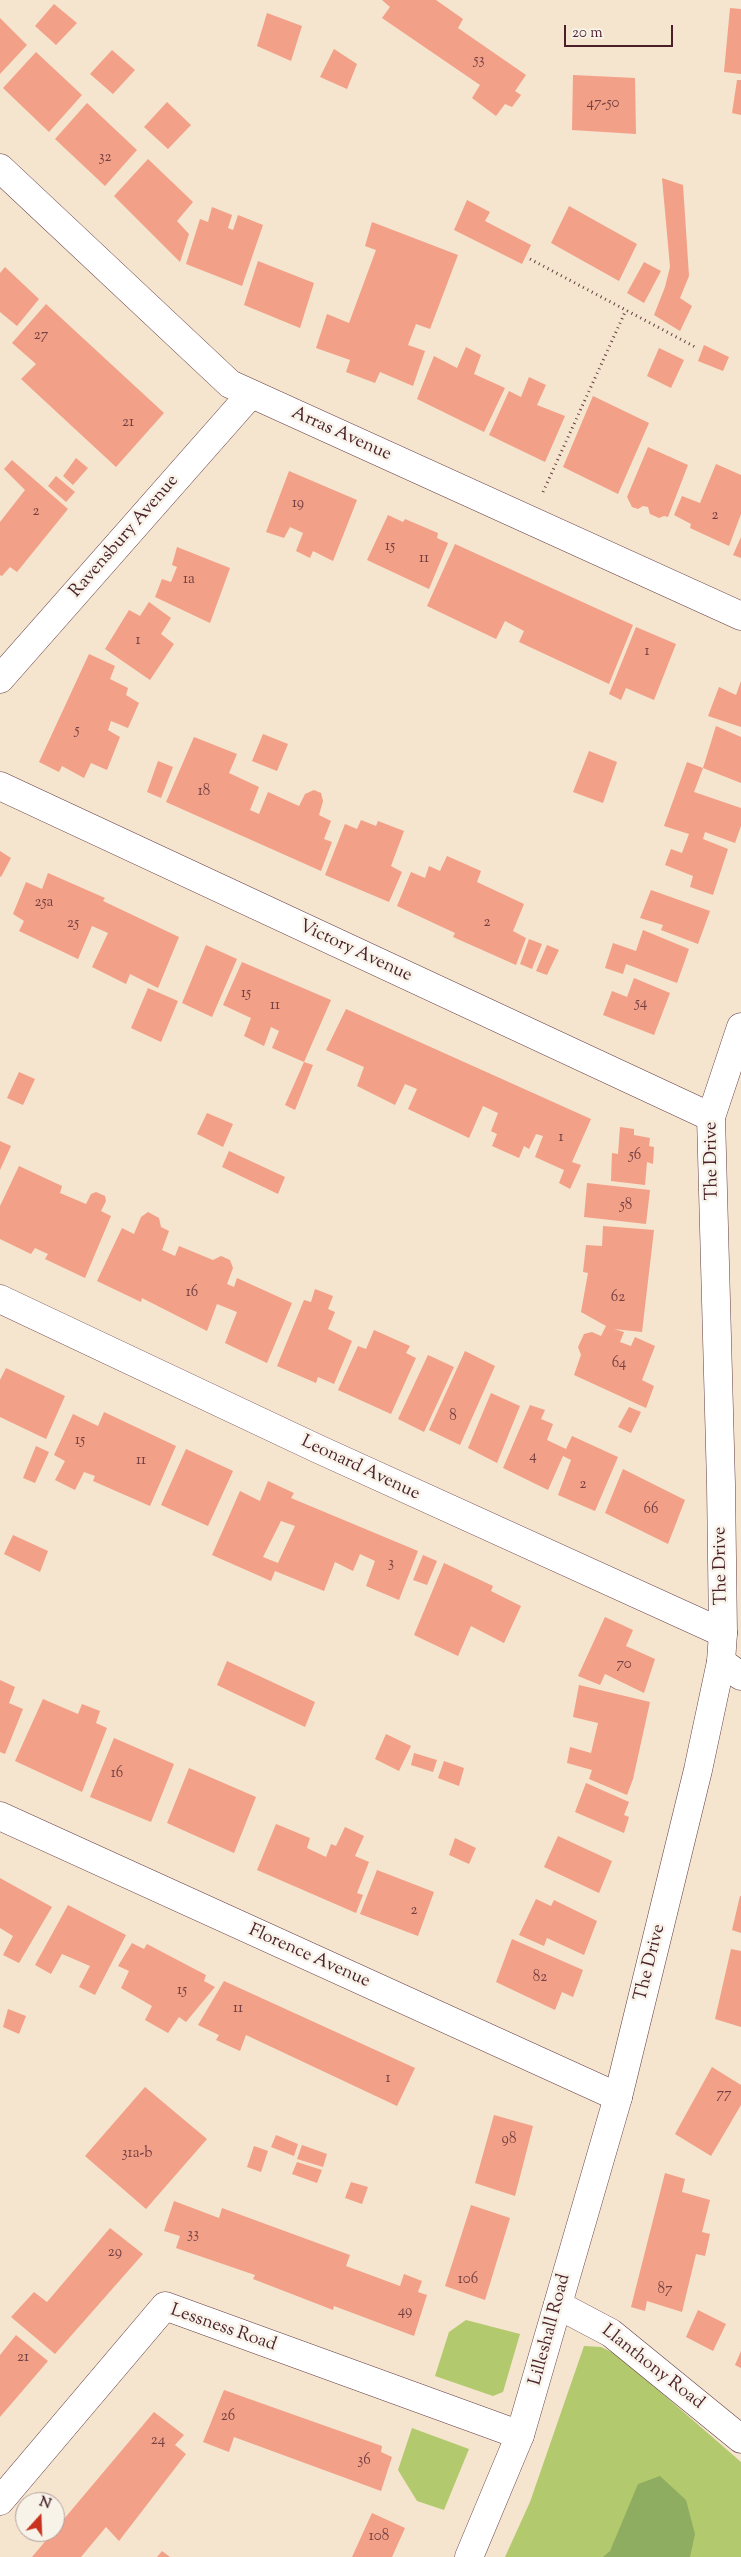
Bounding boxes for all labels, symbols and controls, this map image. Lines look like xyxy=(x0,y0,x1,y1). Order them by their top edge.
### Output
scale bar xyxy=(566,15,675,47)
text: 20 m xyxy=(572,23,603,44)
house number: 53 xyxy=(473,52,485,70)
house number: 47-50 xyxy=(587,95,619,113)
house number: 32 xyxy=(98,149,112,167)
house number: 27 xyxy=(34,327,48,345)
street label: Arras Avenue xyxy=(288,403,394,467)
house number: 21 xyxy=(122,414,134,432)
street label: Ravensbury Avenue xyxy=(66,471,184,603)
house number: 19 xyxy=(292,495,304,513)
house number: 2 xyxy=(32,503,40,521)
house number: 2 xyxy=(711,507,719,525)
house number: 15 xyxy=(385,538,395,556)
house number: 11 xyxy=(419,550,429,568)
house number: 1a xyxy=(183,571,195,589)
house number: 1 xyxy=(135,632,141,650)
house number: 1 xyxy=(644,643,650,661)
house number: 5 xyxy=(74,722,80,740)
house number: 18 xyxy=(198,783,210,801)
house number: 25a xyxy=(34,894,54,912)
house number: 2 xyxy=(483,914,491,932)
house number: 25 xyxy=(67,915,79,933)
street label: Victory Avenue xyxy=(295,916,415,988)
house number: 15 xyxy=(241,985,251,1003)
house number: 54 xyxy=(635,995,647,1013)
house number: 11 xyxy=(270,997,280,1015)
street label: The Drive xyxy=(702,1122,724,1200)
house number: 1 xyxy=(558,1129,564,1147)
house number: 56 xyxy=(629,1147,641,1165)
house number: 58 xyxy=(620,1197,632,1215)
house number: 16 xyxy=(186,1284,198,1302)
house number: 62 xyxy=(611,1289,625,1307)
house number: 64 xyxy=(612,1355,626,1373)
house number: 8 xyxy=(449,1408,457,1426)
house number: 15 xyxy=(75,1432,85,1450)
street label: Leonard Avenue xyxy=(297,1432,423,1506)
house number: 4 xyxy=(529,1448,537,1466)
house number: 11 xyxy=(136,1452,146,1470)
house number: 2 xyxy=(579,1476,587,1494)
house number: 66 xyxy=(644,1501,658,1519)
street label: The Drive xyxy=(711,1527,733,1605)
house number: 3 xyxy=(388,1555,394,1573)
house number: 70 xyxy=(616,1656,632,1674)
house number: 16 xyxy=(111,1765,123,1783)
house number: 2 xyxy=(410,1902,418,1920)
street label: Florence Avenue xyxy=(245,1921,373,1993)
street label: The Drive xyxy=(631,1922,671,2004)
house number: 82 xyxy=(533,1969,547,1987)
house number: 15 xyxy=(177,1982,187,2000)
house number: 11 xyxy=(233,2000,243,2018)
house number: 1 xyxy=(385,2070,391,2088)
house number: 77 xyxy=(716,2086,732,2104)
house number: 98 xyxy=(502,2131,516,2149)
house number: 31a-b xyxy=(121,2145,153,2163)
house number: 33 xyxy=(187,2226,199,2244)
house number: 29 xyxy=(108,2244,122,2262)
house number: 106 xyxy=(458,2271,478,2289)
street label: Lilleshall Road xyxy=(526,2272,576,2388)
house number: 87 xyxy=(657,2281,673,2299)
street label: Lessness Road xyxy=(167,2301,279,2357)
house number: 49 xyxy=(398,2303,412,2321)
street label: Llanthony Road xyxy=(596,2321,708,2415)
house number: 21 xyxy=(17,2349,29,2367)
house number: 26 xyxy=(221,2408,235,2426)
house number: 24 xyxy=(151,2432,165,2450)
house number: 36 xyxy=(357,2452,371,2470)
north arrow xyxy=(15,2492,65,2542)
text: N xyxy=(36,2493,53,2515)
house number: 108 xyxy=(369,2528,389,2546)

